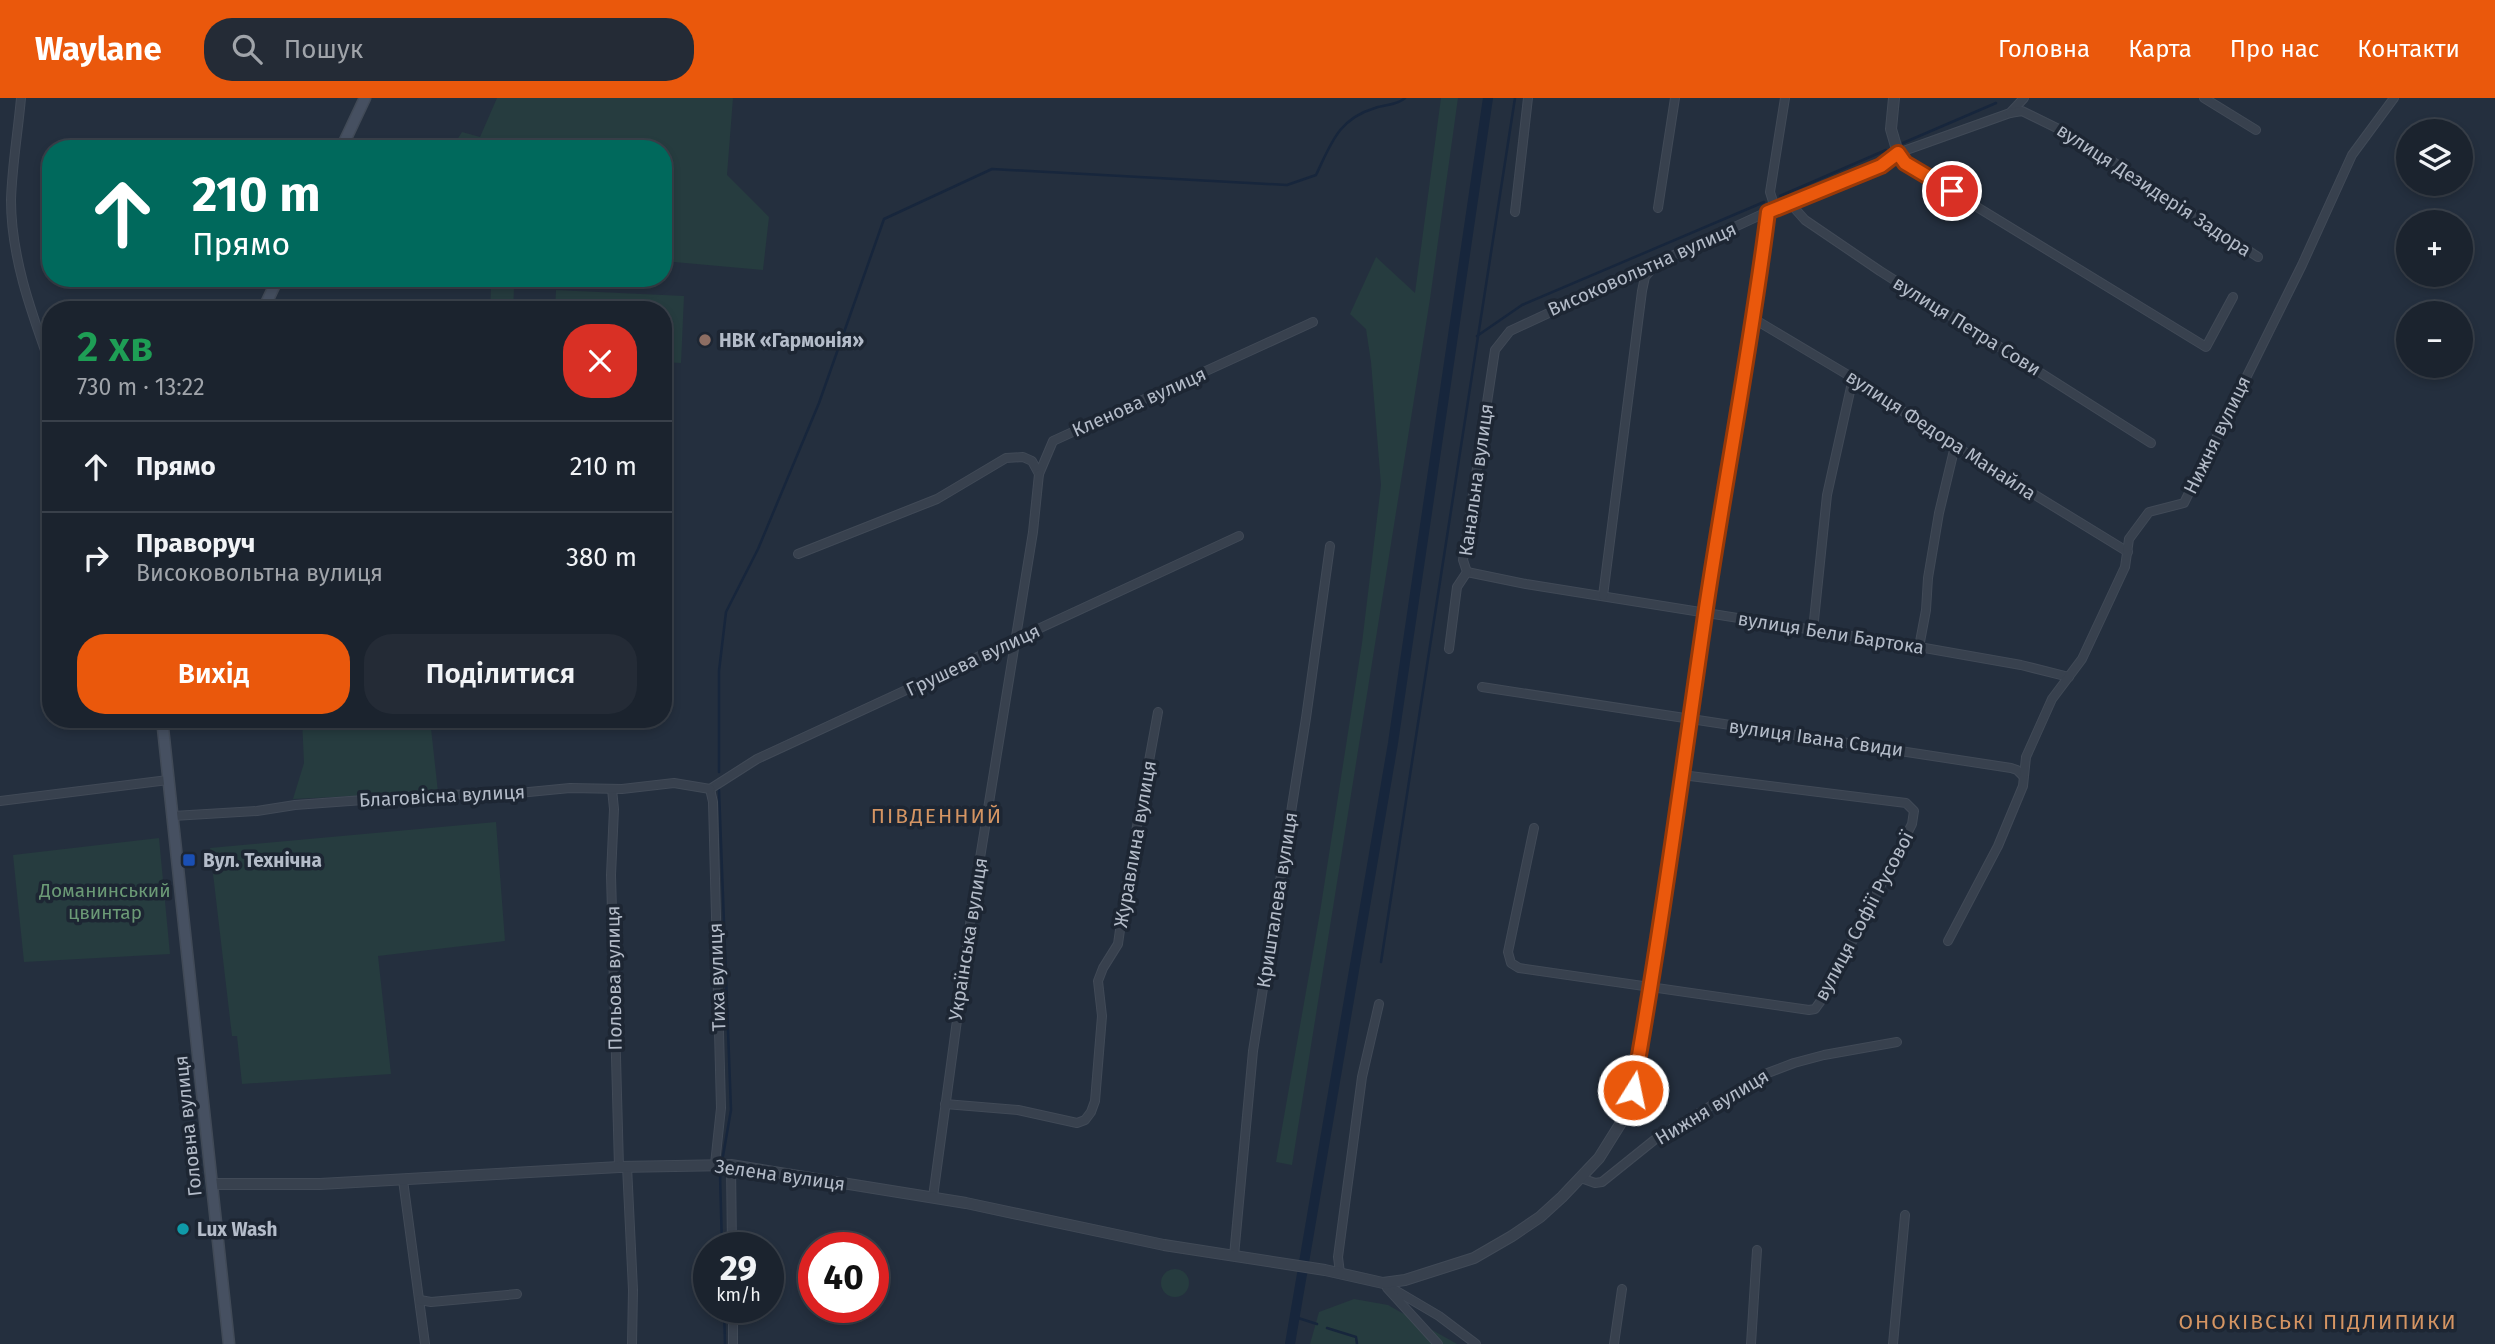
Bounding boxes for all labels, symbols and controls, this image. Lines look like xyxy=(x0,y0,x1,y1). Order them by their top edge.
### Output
search box xyxy=(204,18,694,81)
text: Waylane xyxy=(35,29,162,69)
icon: search xyxy=(228,30,266,68)
text: Пошук xyxy=(284,34,363,65)
text: Головна xyxy=(1998,35,2090,63)
text: Карта xyxy=(2128,35,2192,63)
text: Про нас xyxy=(2230,35,2319,63)
text: Контакти xyxy=(2357,35,2460,63)
street label: вулиця Дезидерія Задора xyxy=(2052,118,2256,262)
map controls xyxy=(2396,119,2473,378)
button: layers xyxy=(2396,119,2473,196)
pin xyxy=(1922,161,1982,221)
text: 210 m xyxy=(192,165,321,224)
icon: ahead xyxy=(77,168,168,259)
icon: arrive xyxy=(1933,172,1971,210)
button: + xyxy=(2396,210,2473,287)
street label: Високовольтна вулиця xyxy=(1544,217,1740,321)
text: Прямо xyxy=(192,225,290,263)
street label: вулиця Петра Сови xyxy=(1889,271,2045,381)
button: − xyxy=(2396,301,2473,378)
text: 2 хв xyxy=(77,322,153,372)
button: close xyxy=(563,324,637,398)
place label: НВК «Гармонія» xyxy=(719,329,864,352)
marker: НВК «Гармонія» xyxy=(697,332,713,348)
street label: Кленова вулиця xyxy=(1068,362,1210,442)
street label: вулиця Федора Манайла xyxy=(1842,365,2040,505)
street label: Нижня вулиця xyxy=(2179,372,2255,498)
text: 730 m · 13:22 xyxy=(77,373,205,401)
street label: Канальна вулиця xyxy=(1454,402,1498,558)
icon: ahead xyxy=(77,448,115,486)
text: Прямо xyxy=(136,451,216,482)
text: 210 m xyxy=(570,451,637,482)
text: Праворуч xyxy=(136,528,255,559)
icon: right xyxy=(77,539,115,577)
text: 380 m xyxy=(566,542,637,573)
text: Високовольтна вулиця xyxy=(136,559,383,587)
street label: вулиця Бели Бартока xyxy=(1736,607,1926,659)
street label: Грушева вулиця xyxy=(902,619,1044,701)
button: Вихід xyxy=(77,634,350,714)
button: Поділитися xyxy=(364,634,637,714)
street label: вулиця Івана Свиди xyxy=(1727,714,1905,762)
street label: Журавлина вулиця xyxy=(1109,759,1161,929)
street label: Благовісна вулиця xyxy=(358,780,526,812)
district label: ПІВДЕННИЙ xyxy=(871,803,1003,829)
street label: Кришталева вулиця xyxy=(1252,810,1302,990)
street label: вулиця Софії Русової xyxy=(1810,827,1919,1005)
place label: Вул. Технічна xyxy=(203,849,322,872)
marker: Вул. Технічна xyxy=(181,852,197,868)
street label: Українська вулиця xyxy=(944,856,992,1022)
park label: Доманинський цвинтар xyxy=(38,879,171,924)
street label: Польова вулиця xyxy=(601,905,627,1051)
street label: Тиха вулиця xyxy=(704,922,730,1032)
position arrow xyxy=(1596,1053,1670,1127)
street label: Головна вулиця xyxy=(169,1054,207,1198)
street label: Нижня вулиця xyxy=(1651,1064,1773,1150)
street label: Зелена вулиця xyxy=(713,1154,847,1196)
place label: Lux Wash xyxy=(197,1218,277,1241)
marker: Lux Wash xyxy=(175,1221,191,1237)
speed limit sign: 40 xyxy=(798,1232,889,1323)
text: 29 xyxy=(720,1247,757,1289)
text: km/h xyxy=(716,1284,761,1306)
district label: ОНОКІВСЬКІ ПІДЛИПИКИ xyxy=(2178,1309,2458,1335)

